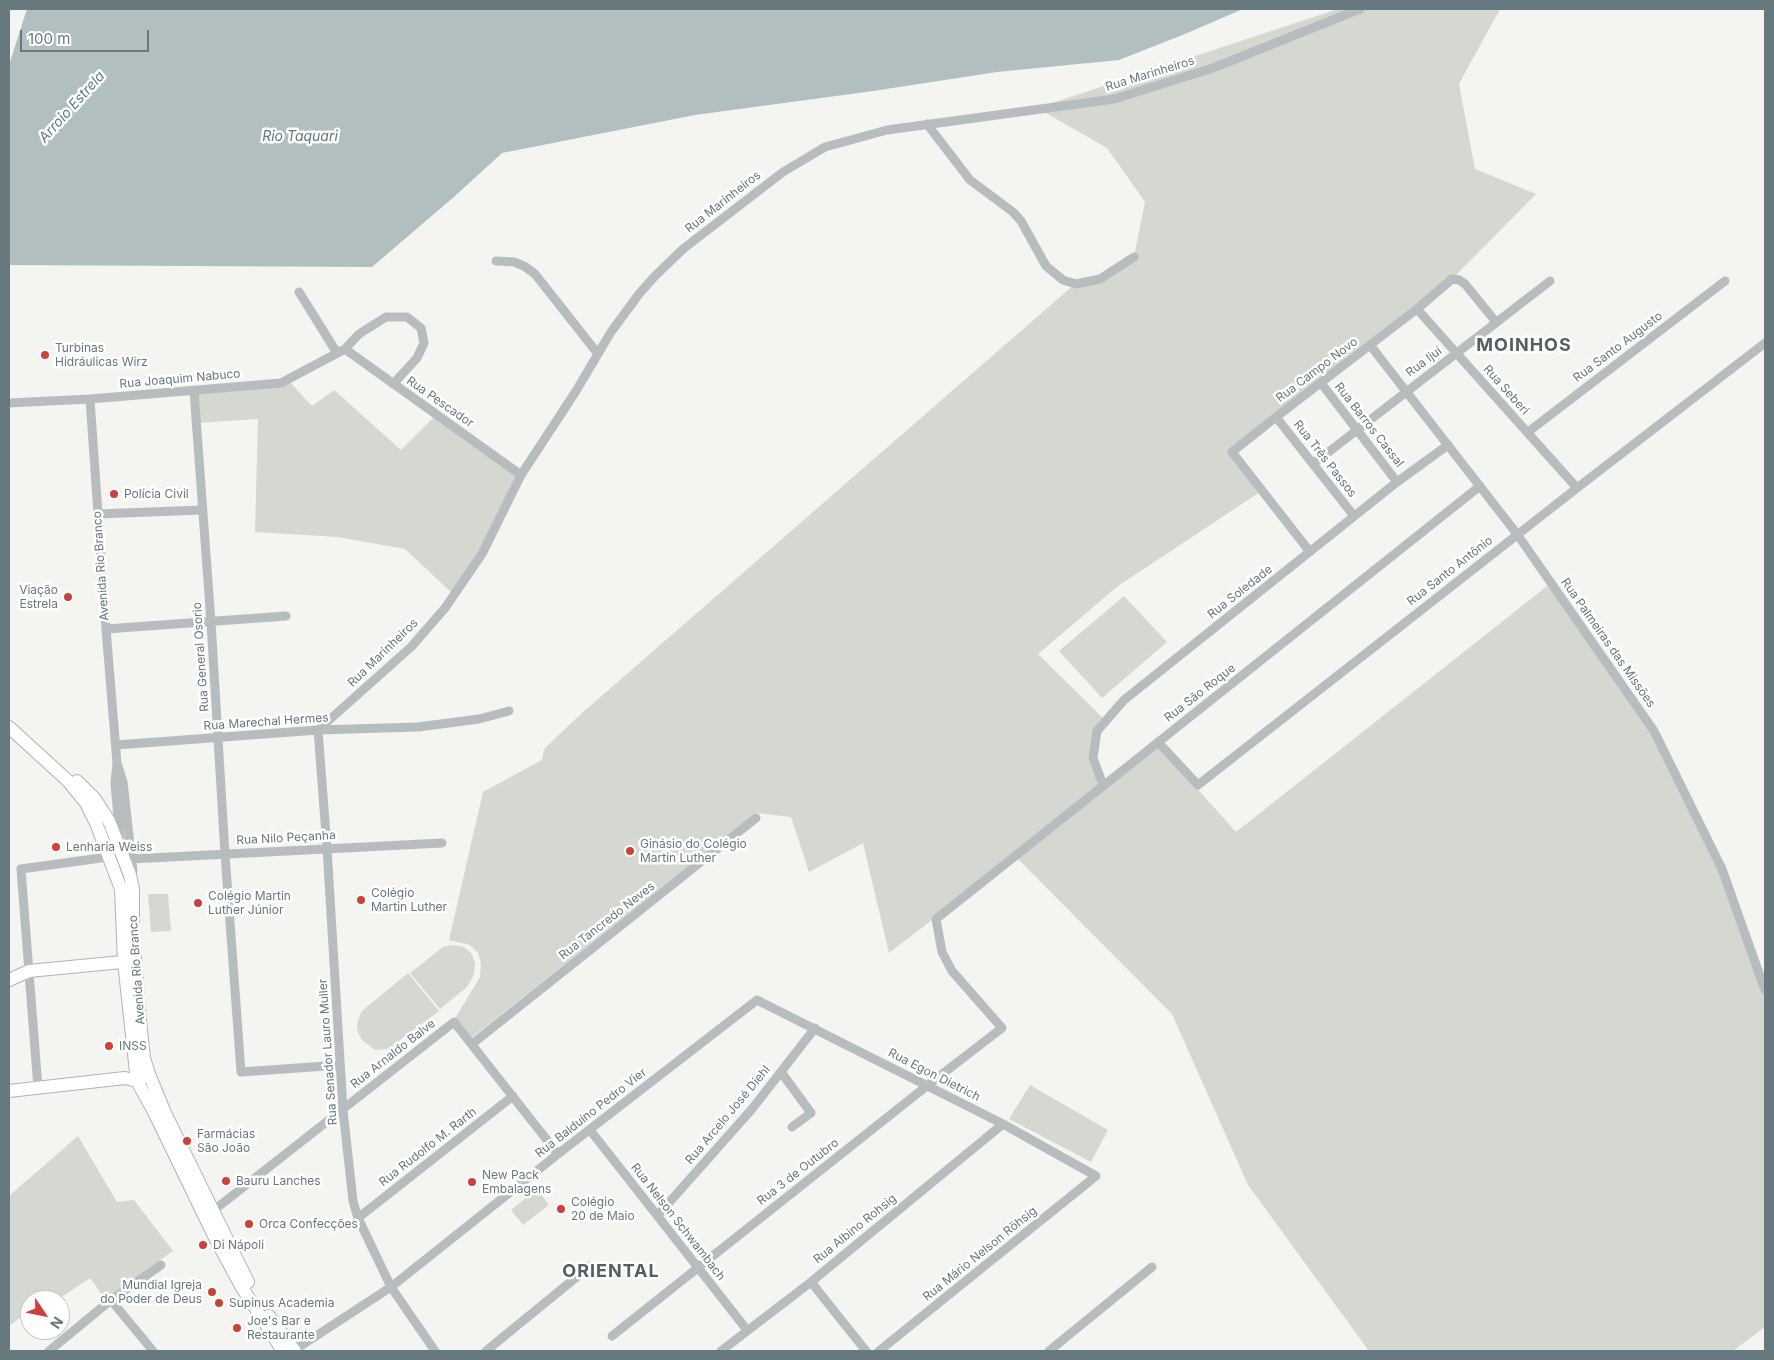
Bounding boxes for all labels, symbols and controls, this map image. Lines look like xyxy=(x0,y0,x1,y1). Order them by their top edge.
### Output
scale bar xyxy=(22,20,151,52)
text: 100 m xyxy=(28,29,70,48)
street label: Rua Marinheiros xyxy=(1104,54,1196,94)
water label: Arroio Estrela xyxy=(36,68,108,146)
water label: Rio Taquari xyxy=(262,129,338,145)
street label: Rua Marinheiros xyxy=(682,168,764,236)
street label: Rua Santo Augusto xyxy=(1571,309,1665,385)
street label: Rua Campo Novo xyxy=(1273,335,1361,405)
district label: MOINHOS xyxy=(1475,335,1573,357)
place label: Turbinas Hidráulicas Wirz xyxy=(55,341,148,369)
street label: Rua Ijuí xyxy=(1403,344,1445,380)
marker: Turbinas Hidráulicas Wirz xyxy=(39,349,51,361)
street label: Rua Seberi xyxy=(1480,362,1532,418)
street label: Rua Joaquim Nabuco xyxy=(119,367,241,391)
street label: Rua Pescador xyxy=(404,374,476,430)
street label: Rua Barros Cassal xyxy=(1332,380,1406,470)
street label: Rua Três Passos xyxy=(1291,418,1359,500)
place label: Polícia Civil xyxy=(124,487,189,501)
marker: Polícia Civil xyxy=(108,488,120,500)
street label: Avenida Rio Branco xyxy=(90,511,112,621)
street label: Rua Santo Antônio xyxy=(1404,533,1496,609)
street label: Rua Soledade xyxy=(1205,562,1275,622)
street label: Rua Palmeiras das Missões xyxy=(1558,576,1658,710)
place label: Viação Estrela xyxy=(19,583,58,611)
marker: Viação Estrela xyxy=(62,591,74,603)
street label: Rua General Osorio xyxy=(190,602,212,712)
street label: Rua Marinheiros xyxy=(345,616,421,690)
street label: Rua São Roque xyxy=(1162,661,1238,725)
street label: Rua Marechal Hermes xyxy=(203,710,329,734)
street label: Rua Nilo Peçanha xyxy=(236,828,336,848)
place label: Ginásio do Colégio Martin Luther xyxy=(640,837,747,865)
place label: Lenharia Weiss xyxy=(66,840,152,854)
marker: Lenharia Weiss xyxy=(50,841,62,853)
marker: Ginásio do Colégio Martin Luther xyxy=(624,845,636,857)
street label: Rua Tancredo Neves xyxy=(556,879,658,963)
place label: Colégio Martin Luther xyxy=(371,886,447,914)
place label: Colégio Martin Luther Júnior xyxy=(208,889,291,917)
marker: Colégio Martin Luther xyxy=(355,894,367,906)
marker: Colégio Martin Luther Júnior xyxy=(192,897,204,909)
street label: Avenida Rio Branco xyxy=(126,915,148,1025)
street label: Rua Senador Lauro Muller xyxy=(316,978,340,1126)
street label: Rua Arnaldo Balve xyxy=(348,1016,438,1092)
place label: INSS xyxy=(119,1039,147,1053)
marker: INSS xyxy=(103,1040,115,1052)
street label: Rua Egon Dietrich xyxy=(886,1046,982,1104)
street label: Rua Arcelo José Diehl xyxy=(683,1063,773,1167)
street label: Rua Balduíno Pedro Vier xyxy=(533,1065,649,1161)
street label: Rua Rudolfo M. Rarth xyxy=(376,1104,480,1190)
place label: Farmácias São João xyxy=(197,1127,255,1155)
marker: Farmácias São João xyxy=(181,1135,193,1147)
street label: Rua 3 de Outubro xyxy=(754,1136,842,1208)
street label: Rua Nelson Schwambach xyxy=(628,1161,728,1283)
place label: New Pack Embalagens xyxy=(482,1168,551,1196)
place label: Bauru Lanches xyxy=(236,1174,321,1188)
marker: Bauru Lanches xyxy=(220,1175,232,1187)
marker: New Pack Embalagens xyxy=(466,1176,478,1188)
street label: Rua Albino Rohsig xyxy=(811,1191,899,1267)
place label: Colégio 20 de Maio xyxy=(571,1195,635,1223)
marker: Colégio 20 de Maio xyxy=(555,1203,567,1215)
street label: Rua Mário Nelson Röhsig xyxy=(920,1204,1040,1304)
place label: Orca Confecções xyxy=(259,1217,358,1231)
marker: Orca Confecções xyxy=(243,1218,255,1230)
place label: Di Nápoli xyxy=(213,1238,264,1252)
marker: Di Nápoli xyxy=(197,1239,209,1251)
district label: ORIENTAL xyxy=(561,1261,661,1283)
place label: Mundial Igreja do Poder de Deus xyxy=(100,1278,202,1306)
marker: Mundial Igreja do Poder de Deus xyxy=(206,1286,218,1298)
north arrow xyxy=(20,1290,70,1340)
place label: Supinus Academia xyxy=(229,1296,334,1310)
marker: Supinus Academia xyxy=(213,1297,225,1309)
text: N xyxy=(47,1314,67,1332)
place label: Joe's Bar e Restaurante xyxy=(247,1314,315,1342)
marker: Joe's Bar e Restaurante xyxy=(231,1322,243,1334)

